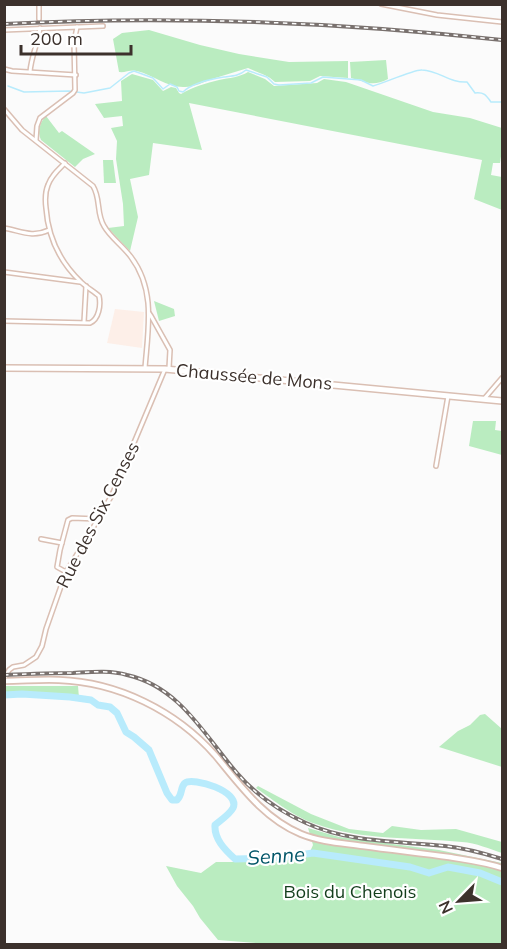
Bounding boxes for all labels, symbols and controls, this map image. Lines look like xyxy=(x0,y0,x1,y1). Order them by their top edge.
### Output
scale bar xyxy=(21,18,130,56)
text: 200 m xyxy=(30,27,83,50)
street label: Chaussée de Mons xyxy=(175,358,333,395)
street label: Rue des Six Censes xyxy=(51,438,144,592)
water label: Senne xyxy=(246,841,306,870)
north arrow xyxy=(429,871,489,931)
park label: Bois du Chenois xyxy=(283,880,417,903)
text: N xyxy=(434,898,457,917)

